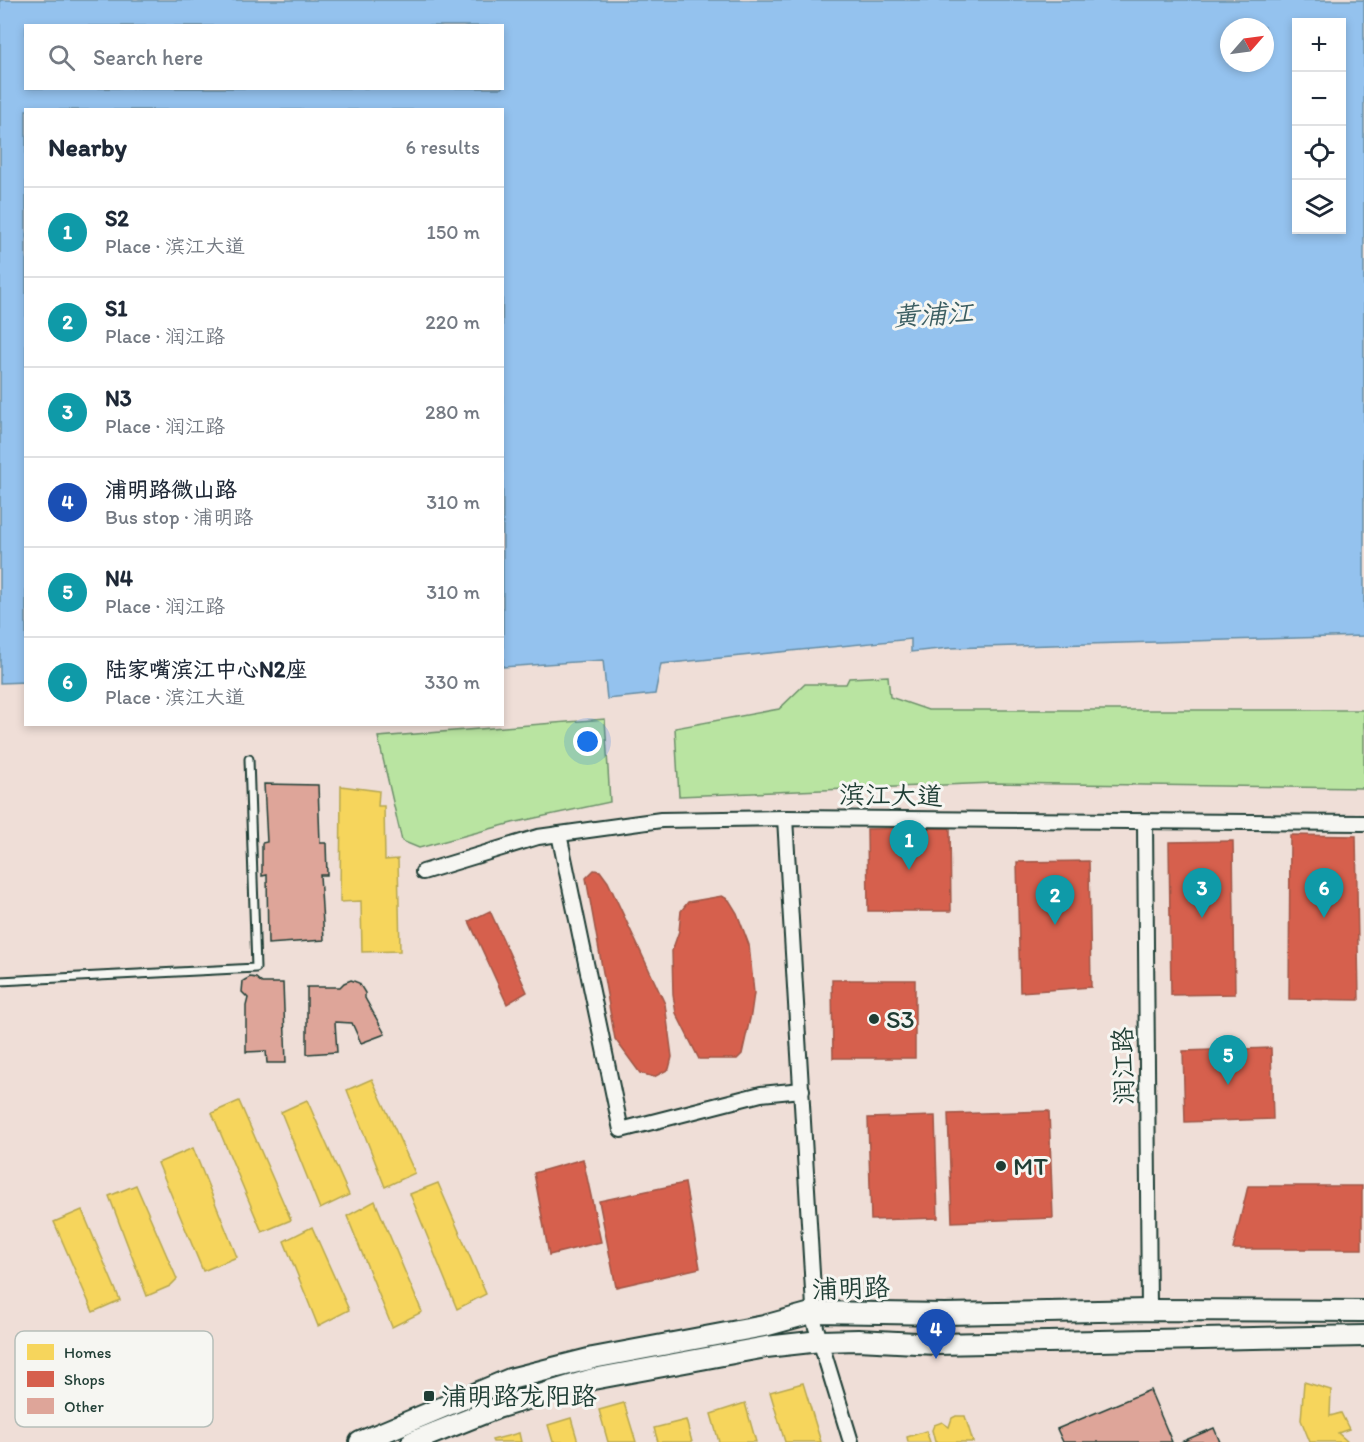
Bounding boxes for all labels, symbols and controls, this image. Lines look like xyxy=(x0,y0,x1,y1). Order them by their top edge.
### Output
north arrow xyxy=(1220,18,1274,72)
map controls xyxy=(1292,18,1346,234)
button: + xyxy=(1292,18,1346,72)
search box xyxy=(24,24,504,90)
icon: search xyxy=(45,41,78,74)
text: Search here xyxy=(93,44,203,71)
button: − xyxy=(1292,72,1346,126)
button: locate xyxy=(1292,126,1346,180)
text: Nearby xyxy=(48,131,127,163)
text: 6 results xyxy=(406,135,480,159)
button: layers xyxy=(1292,180,1346,234)
text: S2 xyxy=(105,205,129,232)
text: 1 xyxy=(63,220,72,244)
text: 150 m xyxy=(427,220,480,244)
text: Place · 滨江大道 xyxy=(105,234,245,258)
text: S1 xyxy=(105,295,128,322)
water label: 黄浦江 xyxy=(892,295,975,333)
text: 2 xyxy=(62,310,73,334)
text: 220 m xyxy=(425,310,480,334)
text: Place · 润江路 xyxy=(105,324,225,348)
text: N3 xyxy=(105,385,132,412)
text: 3 xyxy=(62,400,73,424)
text: 280 m xyxy=(425,400,480,424)
text: Place · 润江路 xyxy=(105,414,225,438)
text: 浦明路微山路 xyxy=(105,476,237,503)
text: 4 xyxy=(61,490,74,514)
text: 310 m xyxy=(426,490,480,514)
text: Bus stop · 浦明路 xyxy=(105,505,253,529)
text: N4 xyxy=(105,565,133,592)
text: 5 xyxy=(62,580,73,604)
text: 310 m xyxy=(426,580,480,604)
text: Place · 润江路 xyxy=(105,594,225,618)
text: 陆家嘴滨江中心N2座 xyxy=(105,656,307,683)
text: 6 xyxy=(62,670,73,694)
text: 330 m xyxy=(425,670,480,694)
text: Place · 滨江大道 xyxy=(105,685,245,709)
your location xyxy=(573,727,602,756)
street label: 滨江大道 xyxy=(839,778,943,812)
pin: 1 xyxy=(890,820,928,870)
pin: 3 xyxy=(1182,868,1222,918)
pin: 6 xyxy=(1304,868,1344,918)
pin: 2 xyxy=(1036,876,1074,925)
place label: S3 xyxy=(886,1003,915,1035)
marker: S3 xyxy=(867,1012,881,1026)
street label: 润江路 xyxy=(1106,1027,1140,1105)
pin: 5 xyxy=(1208,1036,1248,1085)
place label: MT xyxy=(1013,1150,1048,1182)
marker: MT xyxy=(994,1159,1008,1173)
street label: 浦明路 xyxy=(811,1271,891,1305)
pin: 4 xyxy=(916,1310,956,1359)
legend xyxy=(15,1331,213,1427)
text: Homes xyxy=(64,1343,111,1362)
text: Shops xyxy=(64,1370,105,1389)
place label: 浦明路龙阳路 xyxy=(441,1380,597,1412)
marker: 浦明路龙阳路 xyxy=(422,1389,436,1403)
text: Other xyxy=(64,1397,104,1416)

